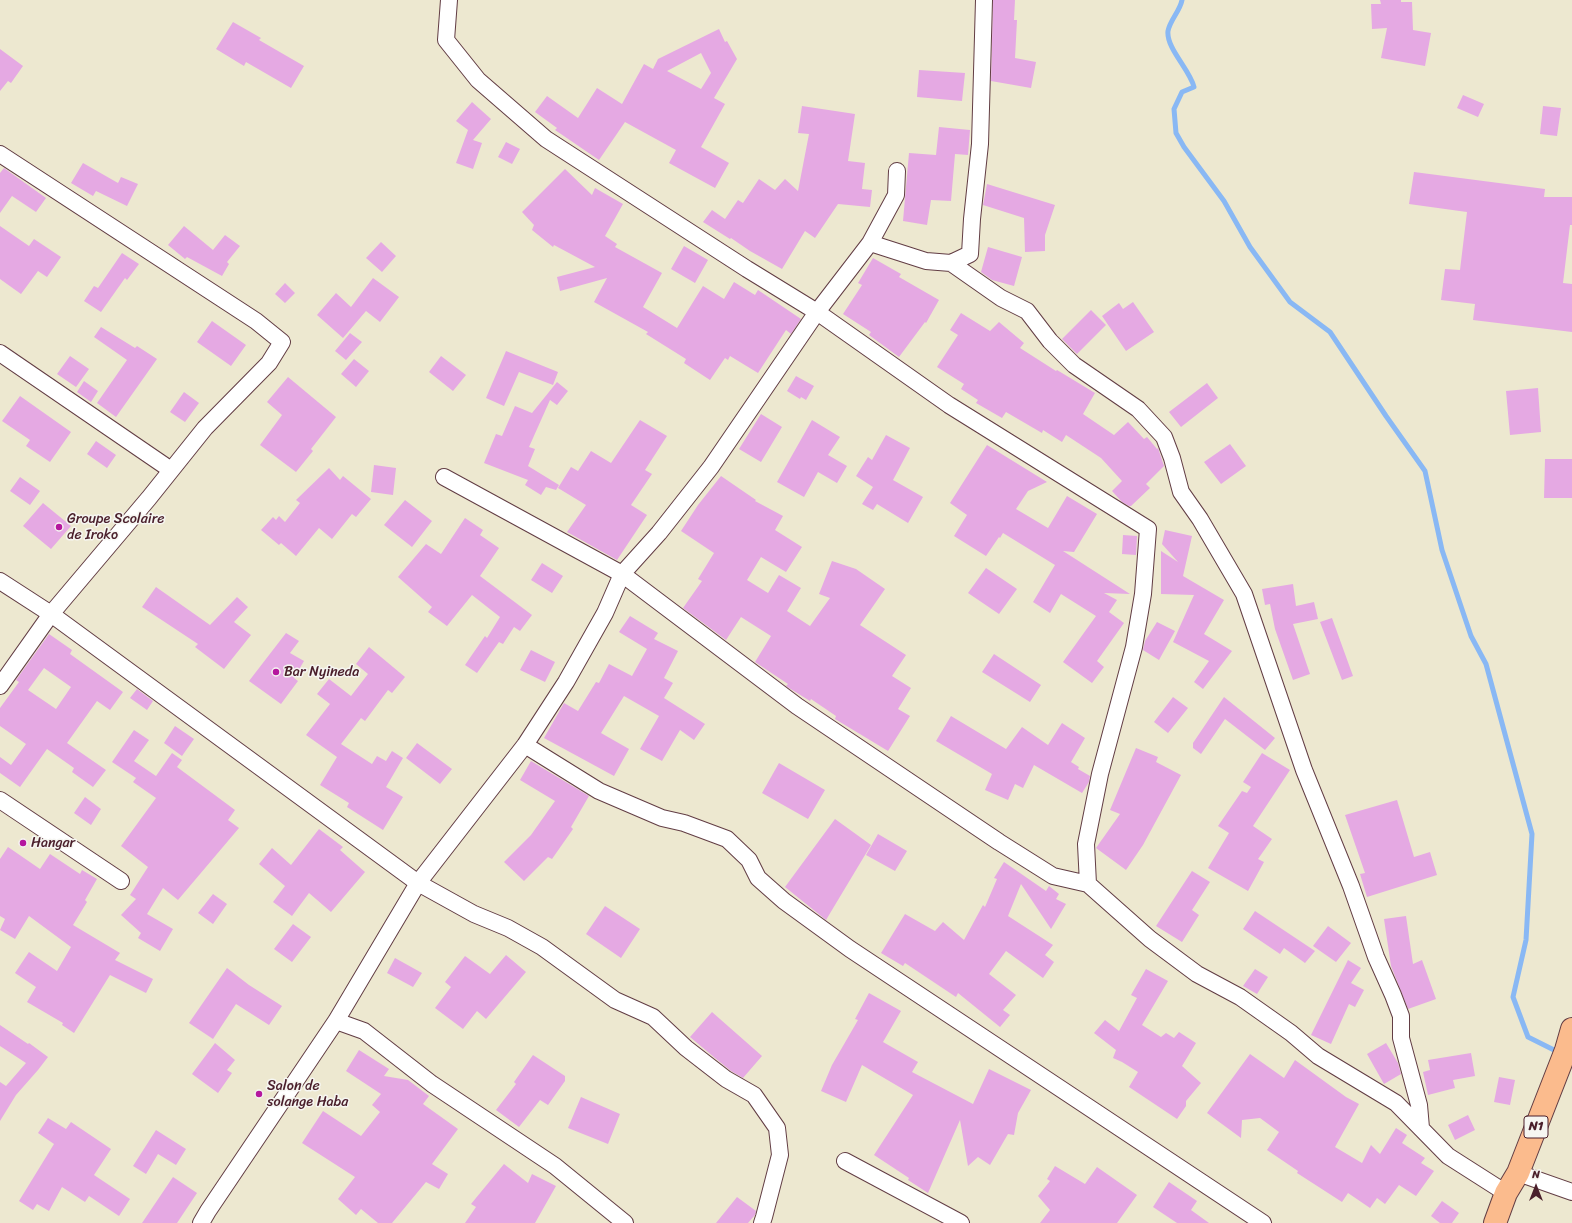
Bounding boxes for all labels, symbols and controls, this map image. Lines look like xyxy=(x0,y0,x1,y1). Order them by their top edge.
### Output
place label: Groupe Scolaire de Iroko xyxy=(67,511,165,544)
marker: Groupe Scolaire de Iroko xyxy=(54,522,64,532)
place label: Bar Nyineda xyxy=(284,664,359,680)
marker: Bar Nyineda xyxy=(271,667,281,677)
place label: Hangar xyxy=(31,835,75,851)
marker: Hangar xyxy=(18,838,28,848)
place label: Salon de solange Haba xyxy=(267,1078,348,1110)
marker: Salon de solange Haba xyxy=(254,1089,264,1099)
road number: N1 xyxy=(1524,1116,1548,1138)
text: N xyxy=(1532,1165,1540,1184)
north arrow xyxy=(1516,1167,1556,1207)

